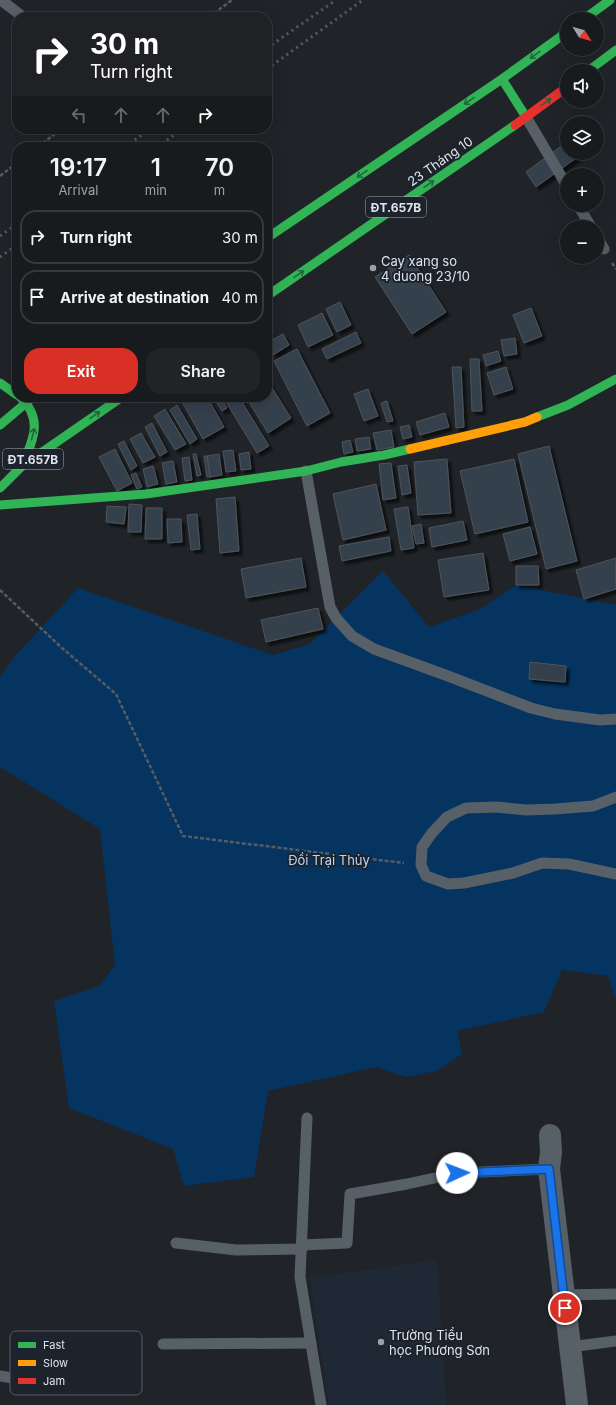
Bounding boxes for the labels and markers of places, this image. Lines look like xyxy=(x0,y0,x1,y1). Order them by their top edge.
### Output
place label: Cay xang so 4 duong 23/10 xyxy=(381,253,470,284)
marker: Cay xang so 4 duong 23/10 xyxy=(368,263,378,273)
pin xyxy=(548,1291,582,1325)
place label: Trường Tiểu học Phương Sơn xyxy=(389,1327,490,1358)
marker: Trường Tiểu học Phương Sơn xyxy=(376,1337,386,1347)

